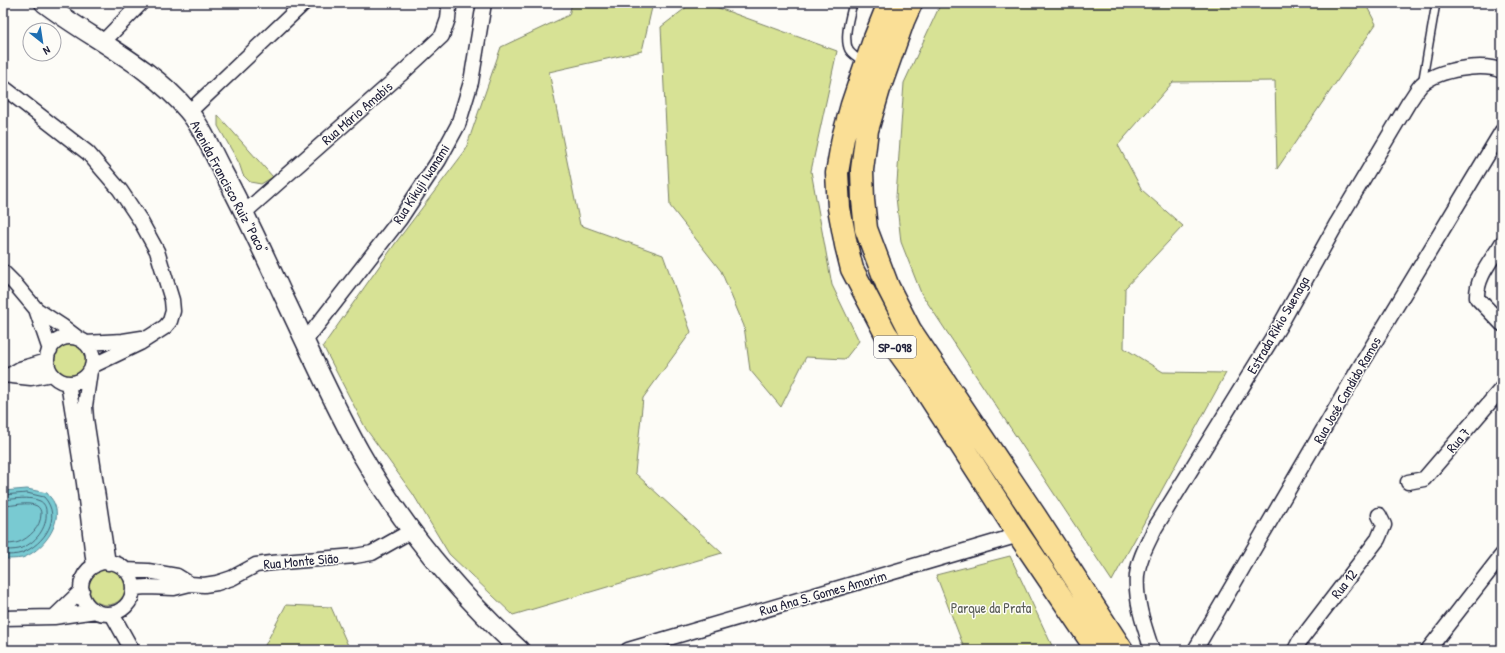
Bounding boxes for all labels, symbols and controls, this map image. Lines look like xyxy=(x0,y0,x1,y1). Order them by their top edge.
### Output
north arrow xyxy=(22,22,62,62)
text: N xyxy=(41,43,53,58)
street label: Rua Mário Amabis xyxy=(317,77,396,149)
street label: Avenida Francisco Ruiz "Paco" xyxy=(186,117,273,257)
street label: Rua Kikuji Iwanami xyxy=(388,140,454,228)
street label: Estrada Rikio Suenaga xyxy=(1242,272,1314,378)
street label: Rua José Candido Ramos xyxy=(1308,333,1385,447)
road number: SP-098 xyxy=(874,336,916,358)
street label: Rua 7 xyxy=(1441,423,1474,456)
street label: Rua Monte Sião xyxy=(263,548,340,573)
street label: Rua Ana S. Gomes Amorim xyxy=(757,565,889,620)
street label: Rua 12 xyxy=(1326,565,1361,602)
park label: Parque da Prata xyxy=(951,598,1032,618)

